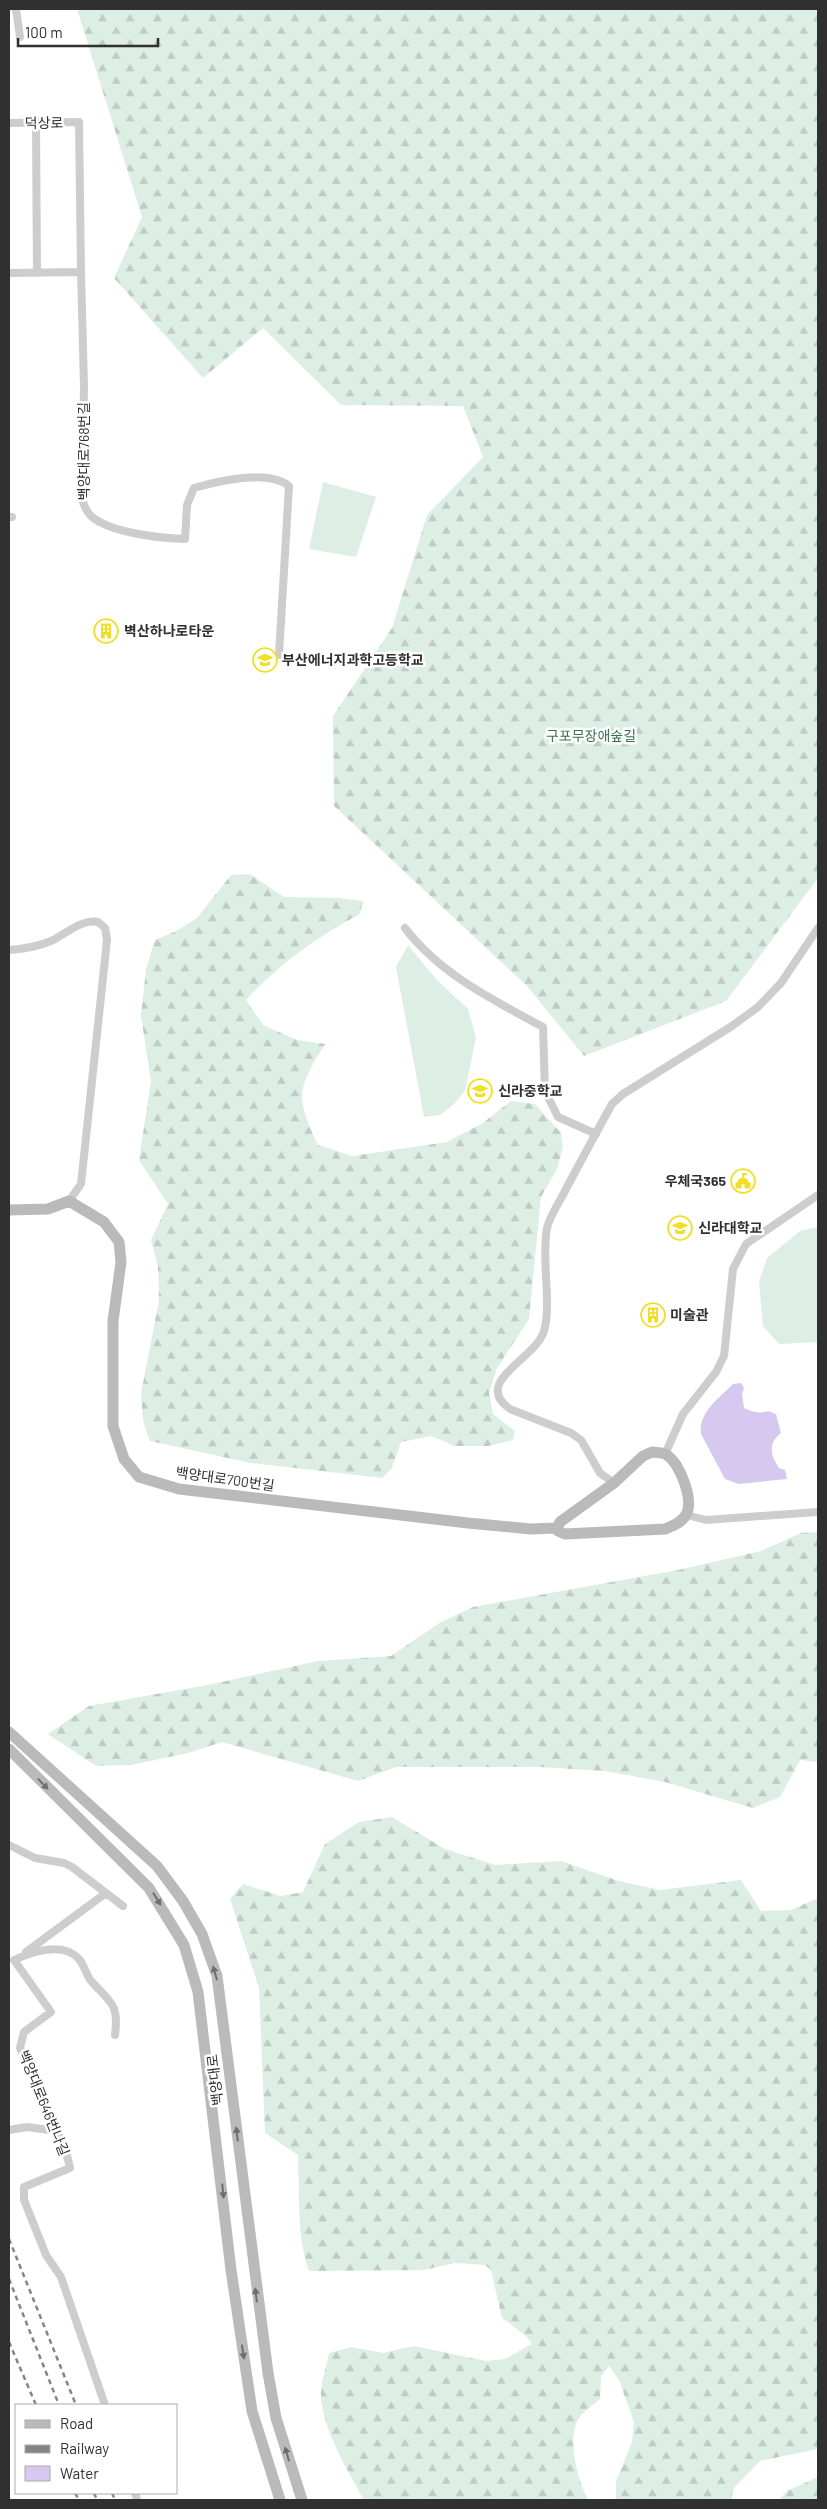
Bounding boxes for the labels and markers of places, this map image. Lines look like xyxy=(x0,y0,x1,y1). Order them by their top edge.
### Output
building icon: 벽산하나로타운 xyxy=(93,618,119,644)
place label: 벽산하나로타운 xyxy=(124,622,214,639)
school or university icon: 부산에너지과학고등학교 xyxy=(252,647,278,673)
place label: 부산에너지과학고등학교 xyxy=(282,651,424,668)
school or university icon: 신라중학교 xyxy=(467,1078,493,1104)
place label: 신라중학교 xyxy=(498,1082,563,1099)
public building icon: 우체국365 xyxy=(730,1168,756,1194)
place label: 우체국365 xyxy=(665,1172,726,1189)
school or university icon: 신라대학교 xyxy=(667,1215,693,1241)
place label: 신라대학교 xyxy=(698,1219,763,1236)
building icon: 미술관 xyxy=(640,1302,666,1328)
place label: 미술관 xyxy=(670,1306,709,1323)

